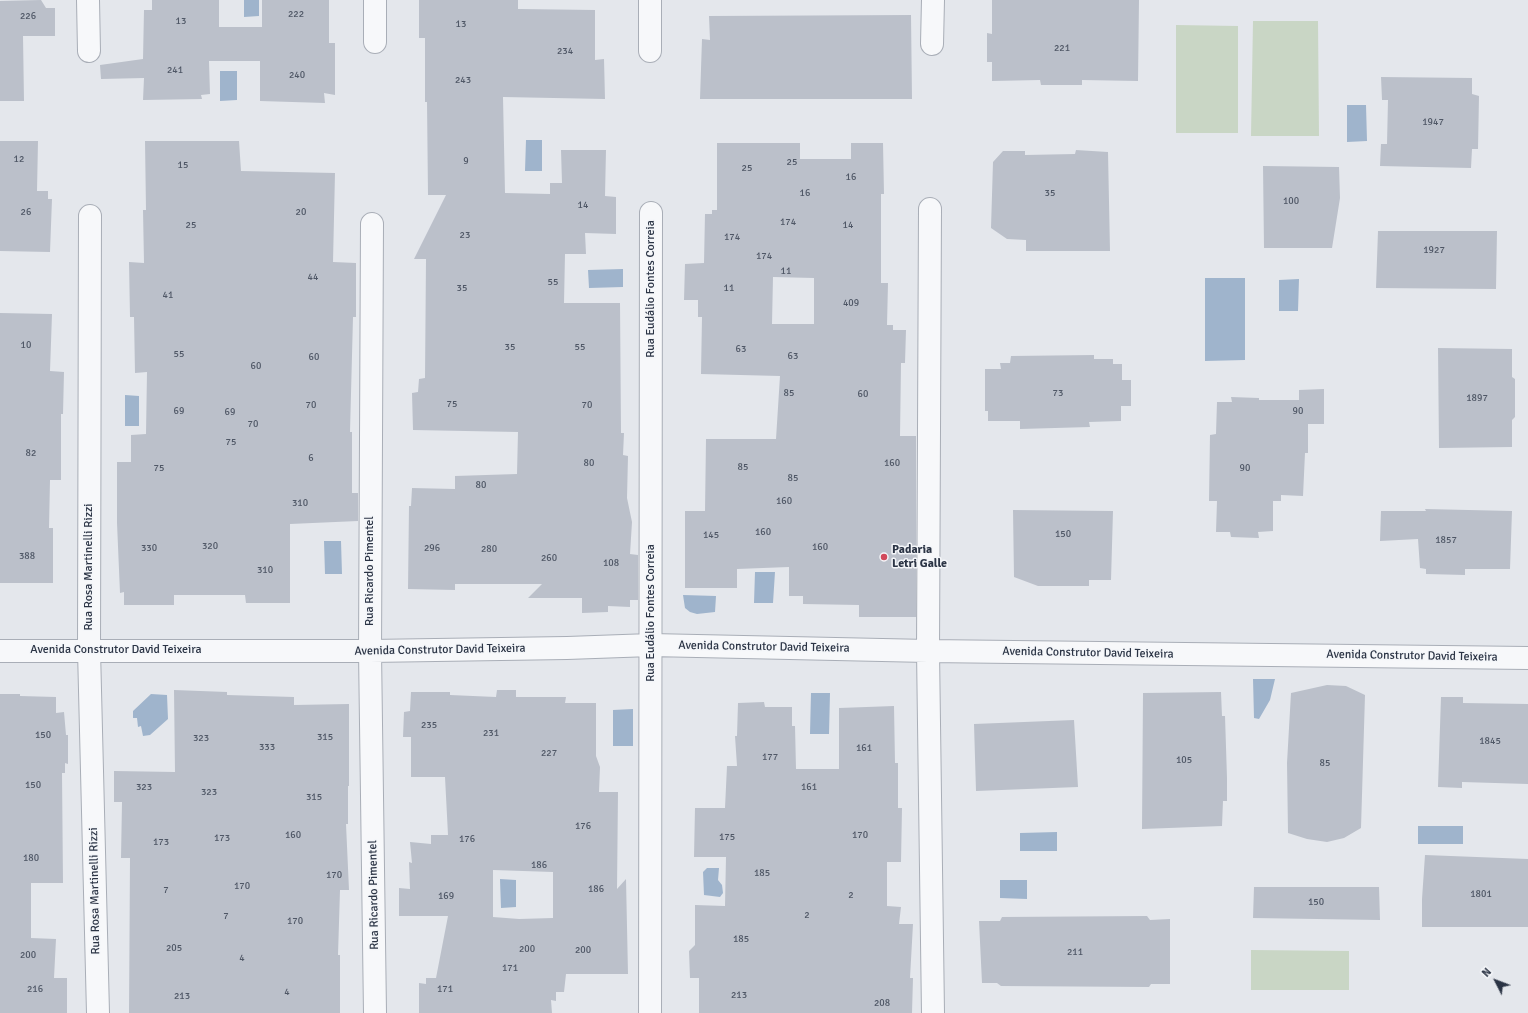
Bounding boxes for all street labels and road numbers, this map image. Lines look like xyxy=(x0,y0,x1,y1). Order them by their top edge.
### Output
street label: Rua Eudálio Fontes Correia xyxy=(644,220,658,358)
street label: Rua Rosa Martinelli Rizzi xyxy=(82,503,96,631)
street label: Rua Ricardo Pimentel xyxy=(363,516,377,626)
street label: Rua Eudálio Fontes Correia xyxy=(644,544,658,682)
street label: Avenida Construtor David Teixeira xyxy=(678,638,850,656)
street label: Avenida Construtor David Teixeira xyxy=(354,641,526,659)
street label: Avenida Construtor David Teixeira xyxy=(30,643,202,657)
street label: Avenida Construtor David Teixeira xyxy=(1002,644,1174,662)
street label: Avenida Construtor David Teixeira xyxy=(1326,647,1498,665)
street label: Rua Rosa Martinelli Rizzi xyxy=(87,827,103,955)
street label: Rua Ricardo Pimentel xyxy=(366,840,382,950)

